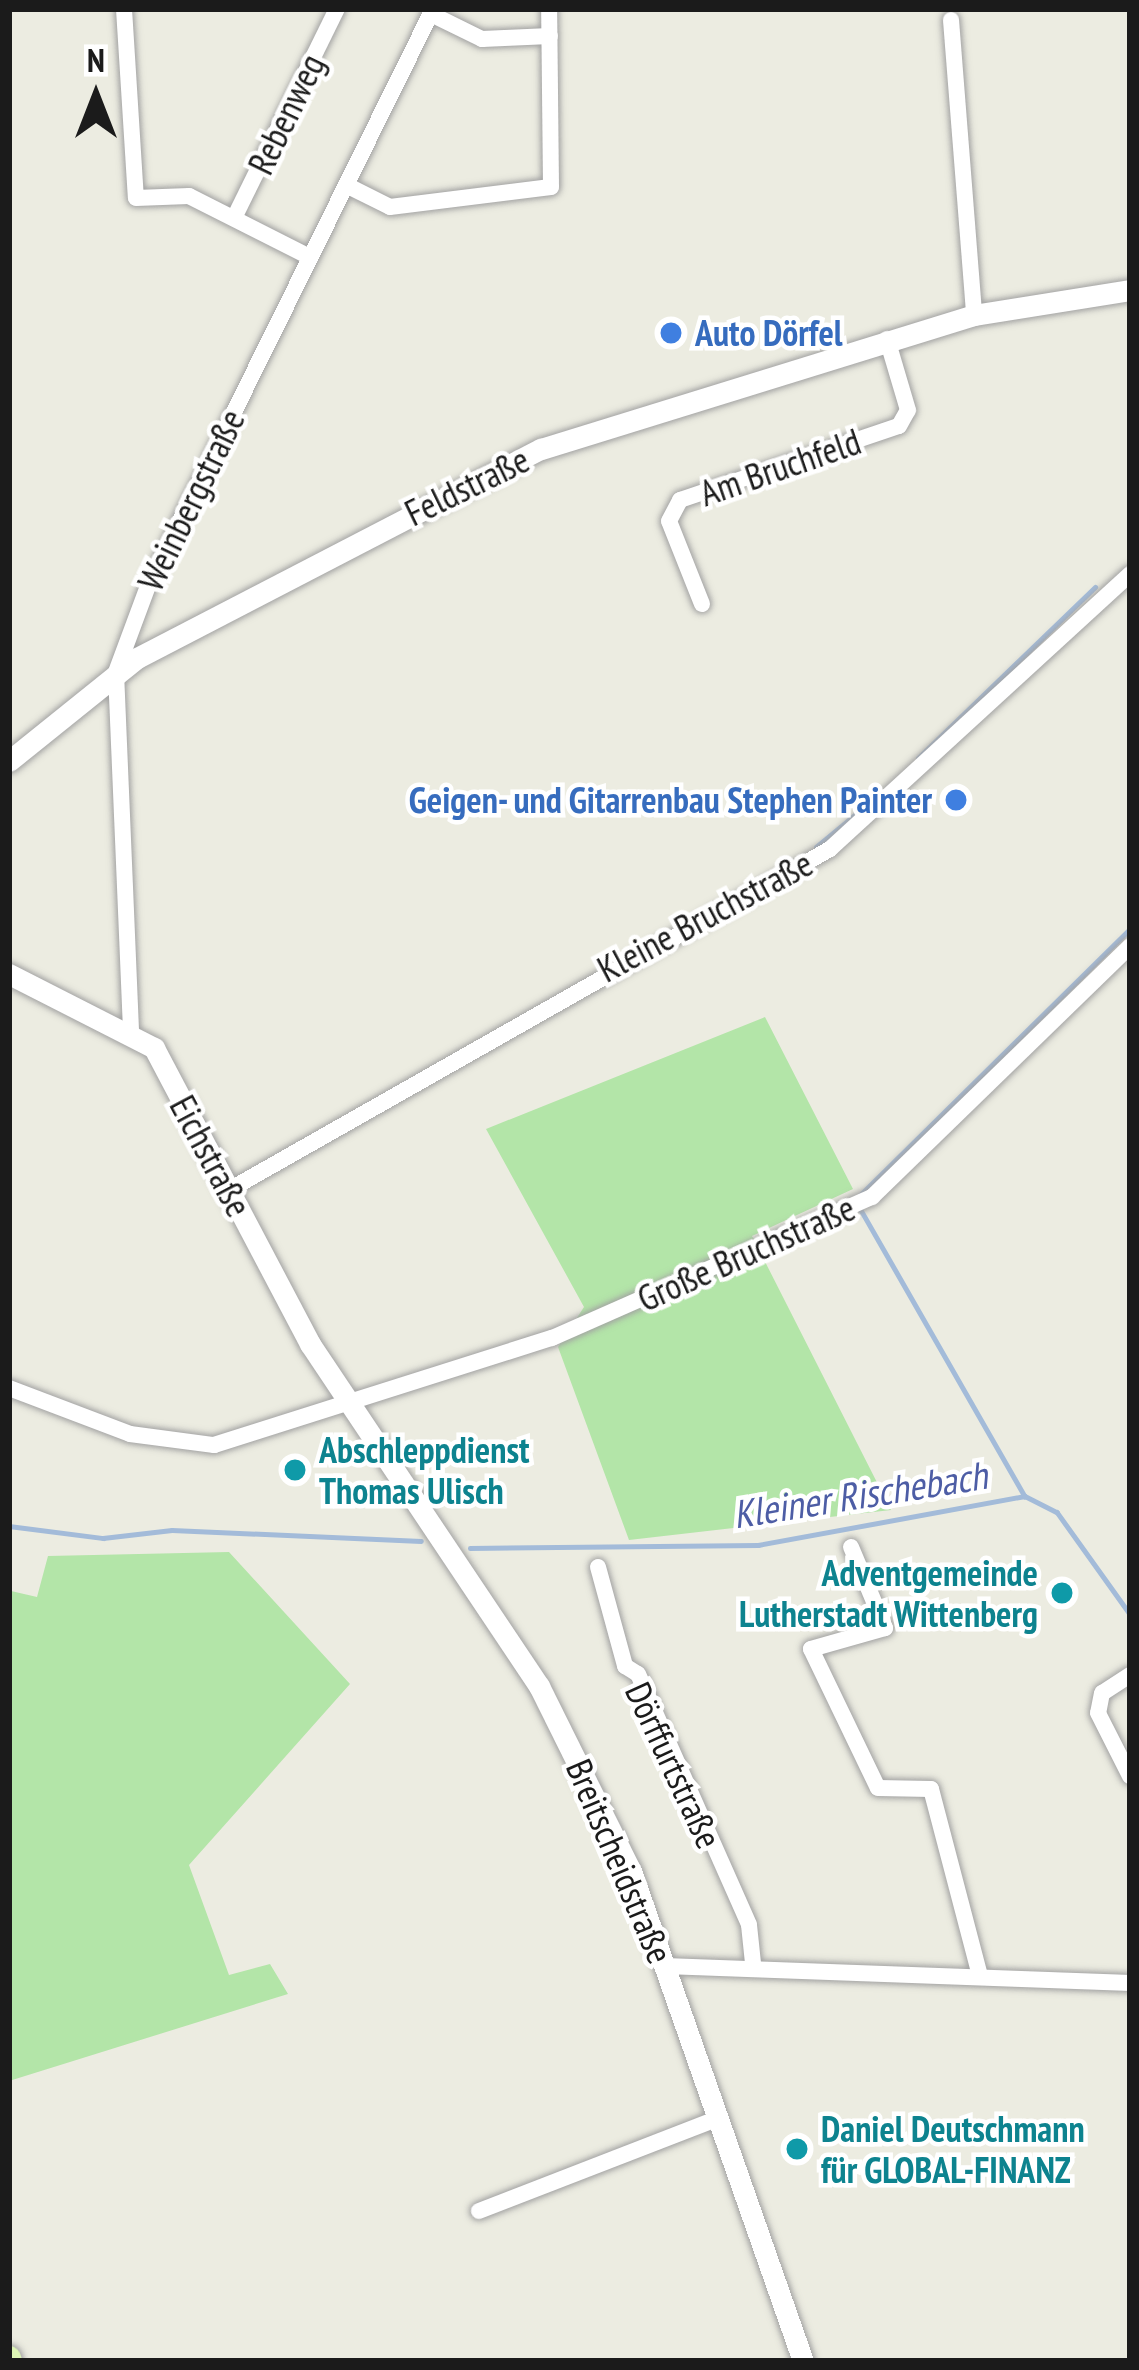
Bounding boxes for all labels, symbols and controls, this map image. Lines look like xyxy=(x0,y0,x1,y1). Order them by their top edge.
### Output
north arrow xyxy=(36,36,156,156)
text: N xyxy=(87,38,105,81)
street label: Rebenweg xyxy=(239,47,333,181)
place label: Auto Dörfel xyxy=(695,311,843,355)
marker: Auto Dörfel xyxy=(658,320,684,346)
street label: Weinbergstraße xyxy=(129,402,253,598)
street label: Am Bruchfeld xyxy=(694,419,866,515)
street label: Feldstraße xyxy=(398,438,536,534)
place label: Geigen- und Gitarrenbau Stephen Painter xyxy=(406,778,932,822)
marker: Geigen- und Gitarrenbau Stephen Painter xyxy=(943,787,969,813)
street label: Kleine Bruchstraße xyxy=(590,841,820,991)
street label: Eichstraße xyxy=(161,1088,261,1224)
street label: Große Bruchstraße xyxy=(631,1186,861,1320)
place label: Abschleppdienst Thomas Ulisch xyxy=(319,1427,529,1512)
water label: Kleiner Rischebach xyxy=(730,1452,990,1538)
marker: Abschleppdienst Thomas Ulisch xyxy=(282,1457,308,1483)
place label: Adventgemeinde Lutherstadt Wittenberg xyxy=(738,1550,1038,1635)
marker: Adventgemeinde Lutherstadt Wittenberg xyxy=(1049,1580,1075,1606)
street label: Dörffurtstraße xyxy=(617,1675,731,1855)
street label: Breitscheidstraße xyxy=(558,1753,682,1969)
place label: Daniel Deutschmann für GLOBAL-FINANZ xyxy=(821,2106,1085,2191)
marker: Daniel Deutschmann für GLOBAL-FINANZ xyxy=(784,2136,810,2162)

